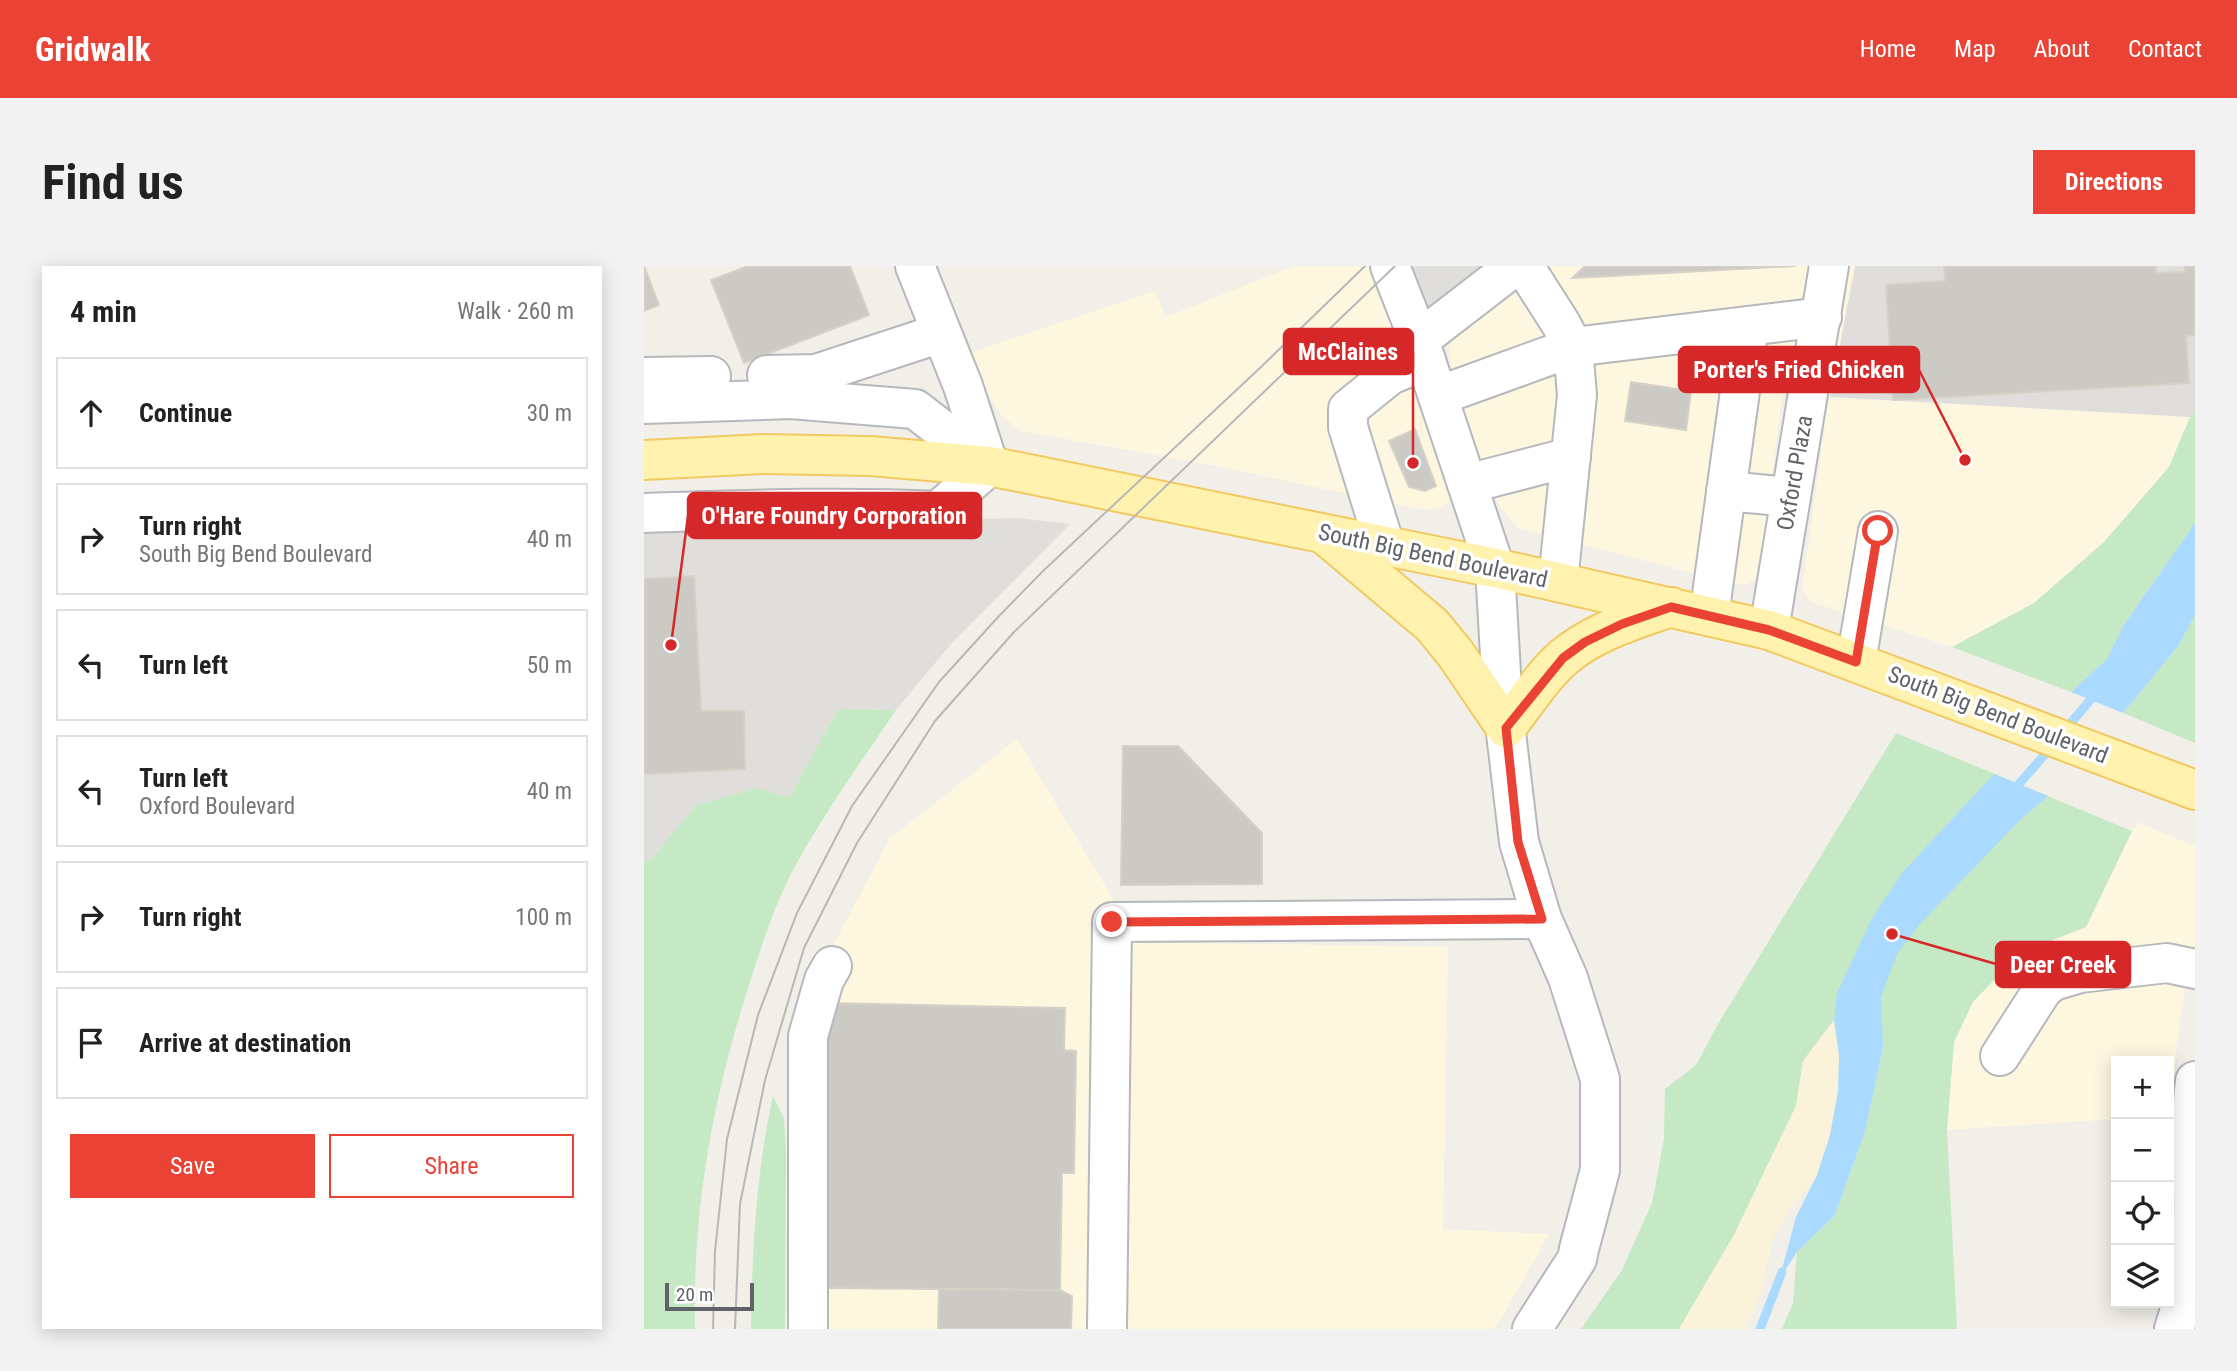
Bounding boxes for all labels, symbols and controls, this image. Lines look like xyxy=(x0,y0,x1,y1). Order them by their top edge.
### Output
text: Gridwalk xyxy=(35,30,150,69)
text: Home xyxy=(1860,35,1916,63)
text: Map xyxy=(1954,35,1996,63)
text: About xyxy=(2034,35,2090,63)
text: Contact xyxy=(2128,35,2202,63)
button: Directions xyxy=(2033,150,2195,214)
text: Find us xyxy=(42,154,184,211)
text: 4 min xyxy=(70,294,137,329)
text: Walk · 260 m xyxy=(457,298,574,325)
callout: McClaines xyxy=(1284,329,1413,374)
text: McClaines xyxy=(1298,338,1398,366)
callout: Porter's Fried Chicken xyxy=(1679,347,1919,392)
text: Porter's Fried Chicken xyxy=(1693,356,1905,384)
icon: ahead xyxy=(72,394,110,432)
text: Continue xyxy=(139,398,232,428)
text: 30 m xyxy=(527,400,572,427)
street label: Oxford Plaza xyxy=(1772,413,1818,533)
callout: O'Hare Foundry Corporation xyxy=(688,493,981,538)
text: O'Hare Foundry Corporation xyxy=(701,502,967,530)
text: Turn right xyxy=(139,511,241,541)
route start xyxy=(1862,515,1893,546)
street label: South Big Bend Boulevard xyxy=(1316,519,1550,593)
icon: right xyxy=(72,520,110,558)
text: 40 m xyxy=(527,526,572,553)
text: South Big Bend Boulevard xyxy=(139,541,372,568)
icon: left xyxy=(72,646,110,684)
text: Turn left xyxy=(139,650,228,680)
text: 50 m xyxy=(527,652,572,679)
street label: South Big Bend Boulevard xyxy=(1884,661,2112,769)
text: Turn left xyxy=(139,763,228,793)
icon: left xyxy=(72,772,110,810)
text: 40 m xyxy=(527,778,572,805)
text: Oxford Boulevard xyxy=(139,793,295,820)
icon: right xyxy=(72,898,110,936)
text: Turn right xyxy=(139,902,241,932)
text: 100 m xyxy=(515,904,572,931)
route end xyxy=(1096,906,1127,937)
callout: Deer Creek xyxy=(1996,942,2130,987)
text: Deer Creek xyxy=(2010,951,2116,979)
icon: arrive xyxy=(72,1024,110,1062)
text: Arrive at destination xyxy=(139,1028,351,1058)
map controls xyxy=(2111,1056,2174,1308)
button: + xyxy=(2111,1056,2174,1119)
button: − xyxy=(2111,1119,2174,1182)
button: Save xyxy=(70,1134,315,1198)
button: Share xyxy=(329,1134,574,1198)
button: locate xyxy=(2111,1182,2174,1245)
button: layers xyxy=(2111,1245,2174,1308)
scale bar xyxy=(665,1280,754,1312)
text: 20 m xyxy=(676,1283,713,1306)

